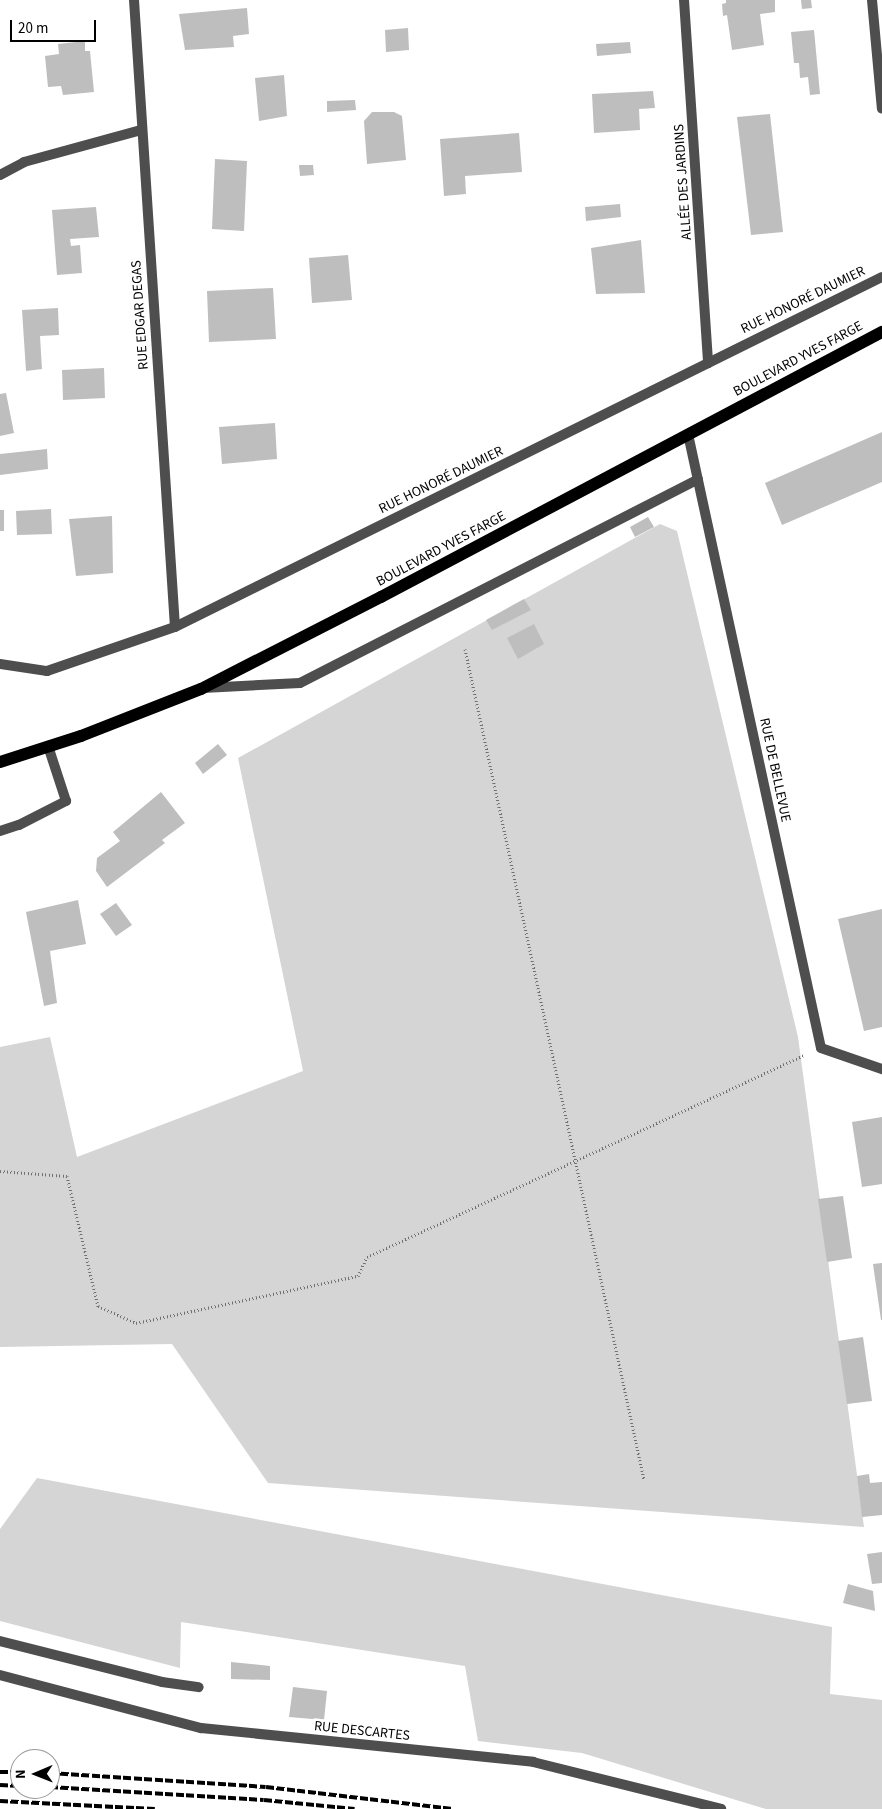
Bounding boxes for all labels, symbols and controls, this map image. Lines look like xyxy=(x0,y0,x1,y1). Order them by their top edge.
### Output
scale bar xyxy=(12,10,99,42)
text: 20 m xyxy=(18,18,48,39)
street label: ALLÉE DES JARDINS xyxy=(671,123,695,241)
street label: RUE EDGAR DEGAS xyxy=(128,260,152,370)
street label: RUE HONORÉ DAUMIER xyxy=(738,263,868,337)
street label: BOULEVARD YVES FARGE xyxy=(730,318,866,400)
street label: RUE HONORÉ DAUMIER xyxy=(376,443,506,517)
street label: BOULEVARD YVES FARGE xyxy=(373,508,509,590)
street label: RUE DE BELLEVUE xyxy=(756,716,794,824)
street label: RUE DESCARTES xyxy=(313,1718,411,1744)
north arrow xyxy=(10,1749,60,1799)
text: N xyxy=(11,1769,31,1779)

